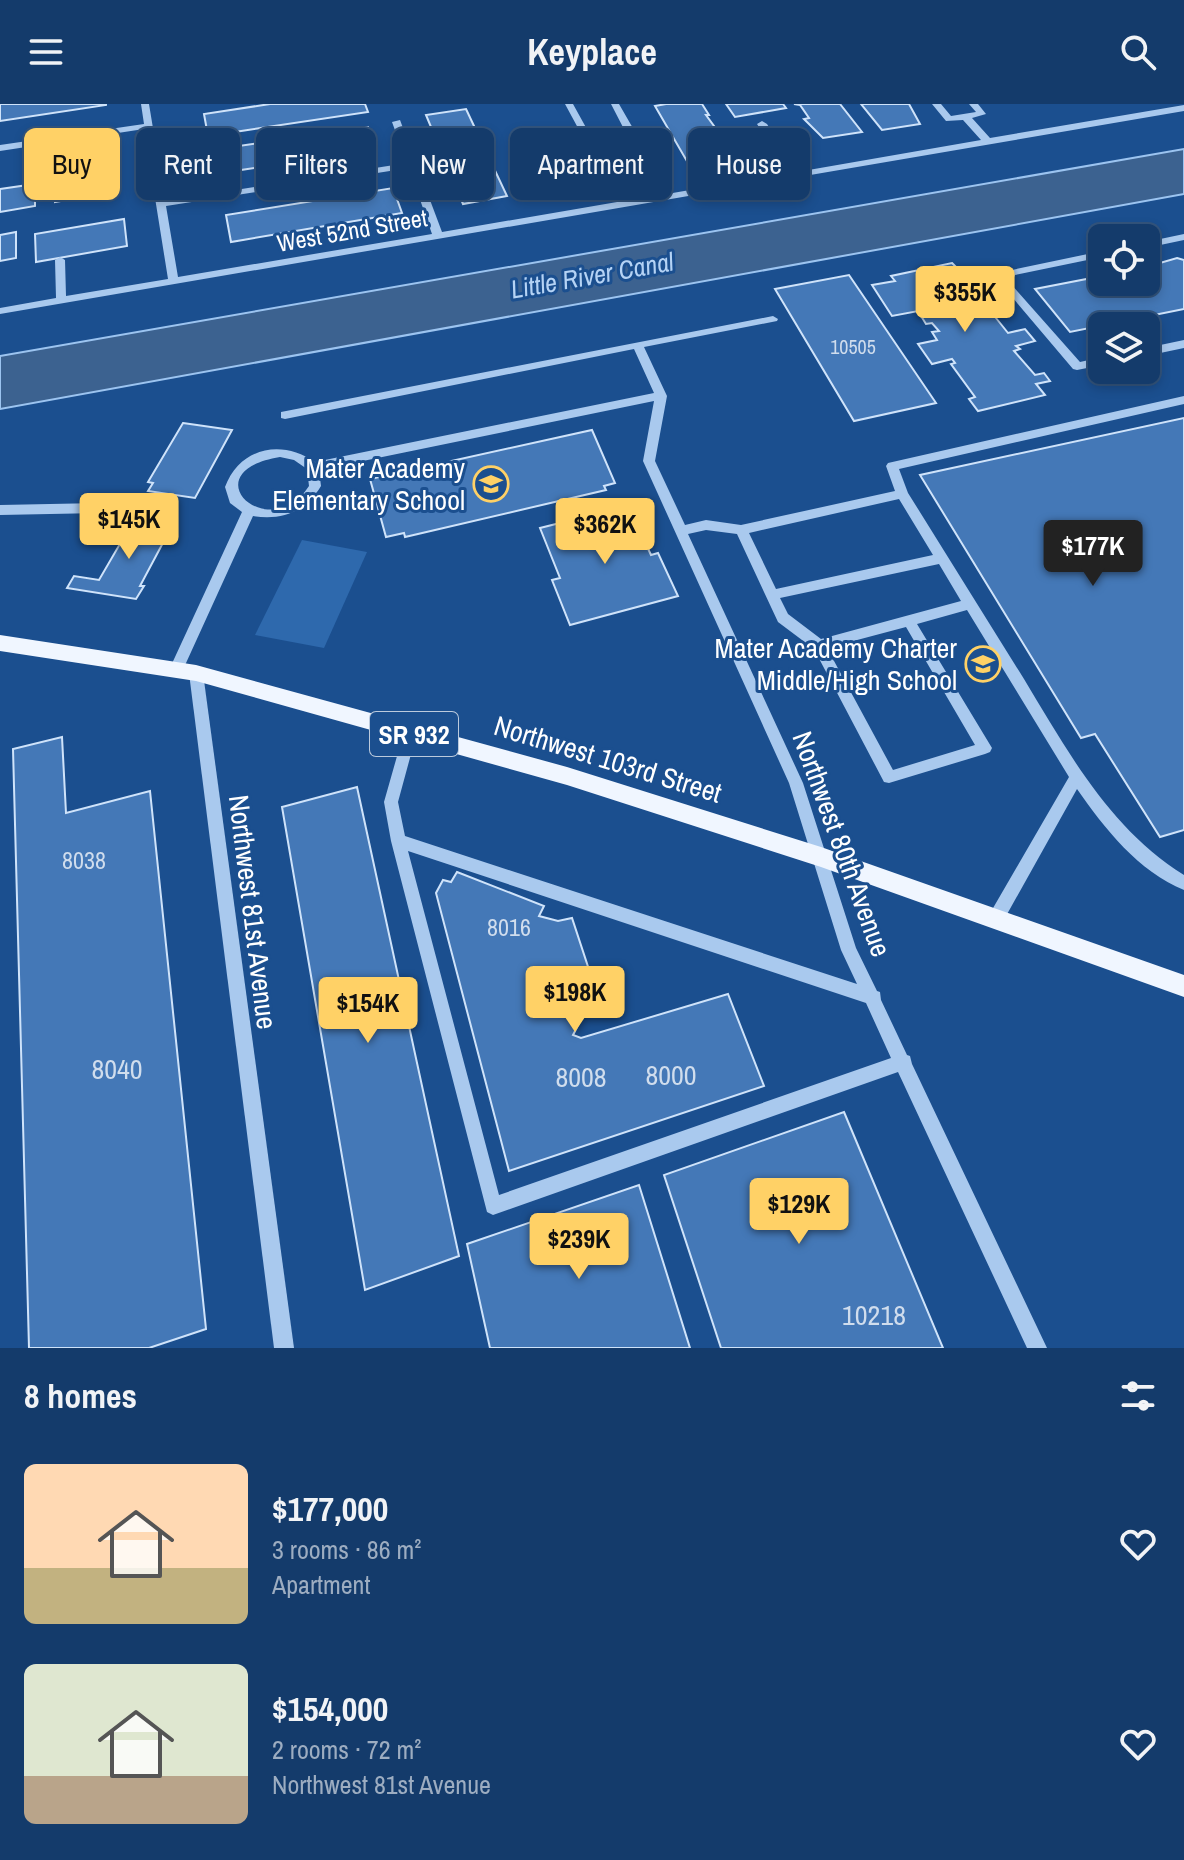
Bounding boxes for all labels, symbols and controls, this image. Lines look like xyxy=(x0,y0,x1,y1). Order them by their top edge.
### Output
text: Keyplace xyxy=(527,28,657,76)
icon: menu xyxy=(24,30,68,74)
icon: search xyxy=(1116,30,1160,74)
chip: Buy xyxy=(24,128,120,200)
chip: Rent xyxy=(136,128,240,200)
chip: Filters xyxy=(256,128,376,200)
chip: New xyxy=(392,128,494,200)
chip: Apartment xyxy=(510,128,672,200)
chip: House xyxy=(688,128,810,200)
street label: West 52nd Street xyxy=(275,201,430,259)
map controls xyxy=(1088,224,1160,384)
button: locate xyxy=(1088,224,1160,296)
water label: Little River Canal xyxy=(508,243,677,307)
pin: $355K xyxy=(909,266,1021,334)
text: $355K xyxy=(934,274,996,309)
button: layers xyxy=(1088,312,1160,384)
house number: 10505 xyxy=(830,333,876,360)
place label: Mater Academy Elementary School xyxy=(272,449,466,519)
school or university icon: Mater Academy Elementary School xyxy=(472,465,510,503)
pin: $145K xyxy=(73,493,185,561)
pin: $362K xyxy=(549,498,661,566)
text: $145K xyxy=(98,501,160,536)
text: $362K xyxy=(574,506,636,541)
pin: $177K xyxy=(1037,520,1149,588)
text: $177K xyxy=(1062,528,1124,563)
place label: Mater Academy Charter Middle/High School xyxy=(715,629,957,699)
school or university icon: Mater Academy Charter Middle/High School xyxy=(964,645,1002,683)
street label: Northwest 103rd Street xyxy=(490,706,726,812)
road number: SR 932 xyxy=(370,712,458,756)
street label: Northwest 80th Avenue xyxy=(784,726,900,962)
street label: Northwest 81st Avenue xyxy=(220,793,286,1031)
house number: 8038 xyxy=(62,844,106,876)
house number: 8016 xyxy=(487,911,531,943)
pin: $198K xyxy=(519,966,631,1034)
text: $198K xyxy=(544,974,606,1009)
pin: $154K xyxy=(312,977,424,1045)
text: $154K xyxy=(337,985,399,1020)
house number: 8040 xyxy=(91,1050,143,1088)
house number: 8000 xyxy=(645,1056,697,1094)
house number: 8008 xyxy=(555,1058,607,1096)
pin: $129K xyxy=(743,1178,855,1246)
text: $129K xyxy=(768,1186,830,1221)
pin: $239K xyxy=(523,1213,635,1281)
text: $239K xyxy=(548,1221,610,1256)
house number: 10218 xyxy=(842,1296,906,1334)
text: 8 homes xyxy=(24,1373,137,1419)
icon: filters xyxy=(1116,1374,1160,1418)
text: $177,000 xyxy=(272,1486,388,1532)
icon: home xyxy=(88,1496,184,1592)
icon: heart xyxy=(1116,1522,1160,1566)
text: 3 rooms · 86 m² xyxy=(272,1532,421,1567)
text: Apartment xyxy=(272,1567,370,1602)
text: $154,000 xyxy=(272,1686,388,1732)
icon: home xyxy=(88,1696,184,1792)
icon: heart xyxy=(1116,1722,1160,1766)
text: 2 rooms · 72 m² xyxy=(272,1732,421,1767)
text: Northwest 81st Avenue xyxy=(272,1767,491,1802)

